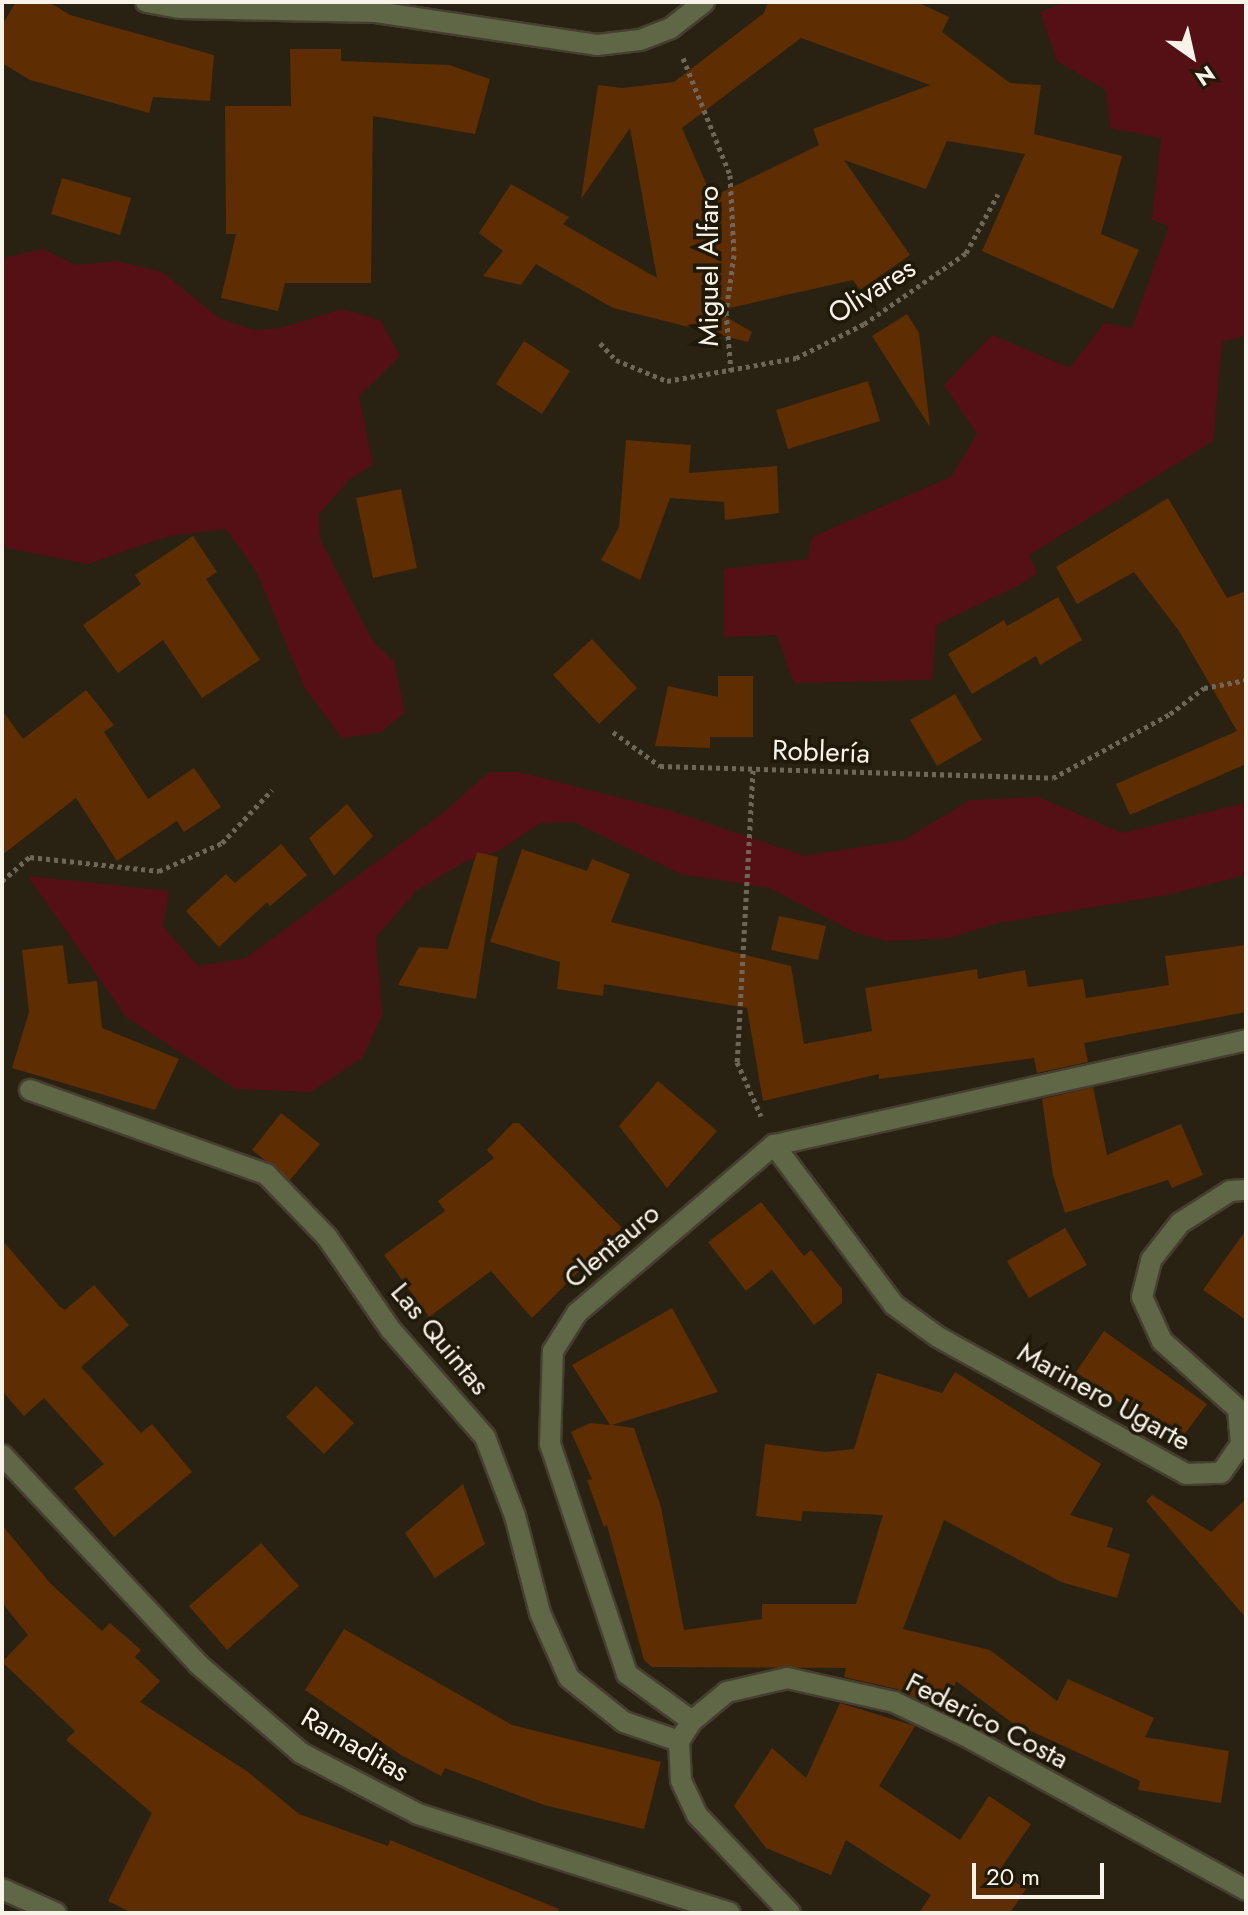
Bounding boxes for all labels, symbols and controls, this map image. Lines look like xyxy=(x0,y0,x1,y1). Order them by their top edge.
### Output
north arrow xyxy=(1152,16,1232,96)
text: N xyxy=(1189,58,1222,94)
street label: Miguel Alfaro xyxy=(692,186,726,346)
street label: Olivares xyxy=(822,251,922,331)
street label: Roblería xyxy=(771,733,871,771)
street label: Clentauro xyxy=(557,1196,667,1296)
street label: Las Quintas xyxy=(383,1276,497,1402)
street label: Marinero Ugarte xyxy=(1012,1336,1196,1458)
street label: Federico Costa xyxy=(900,1666,1074,1776)
street label: Ramaditas xyxy=(295,1701,415,1789)
scale bar xyxy=(976,1847,1108,1897)
text: 20 m xyxy=(986,1859,1040,1894)

